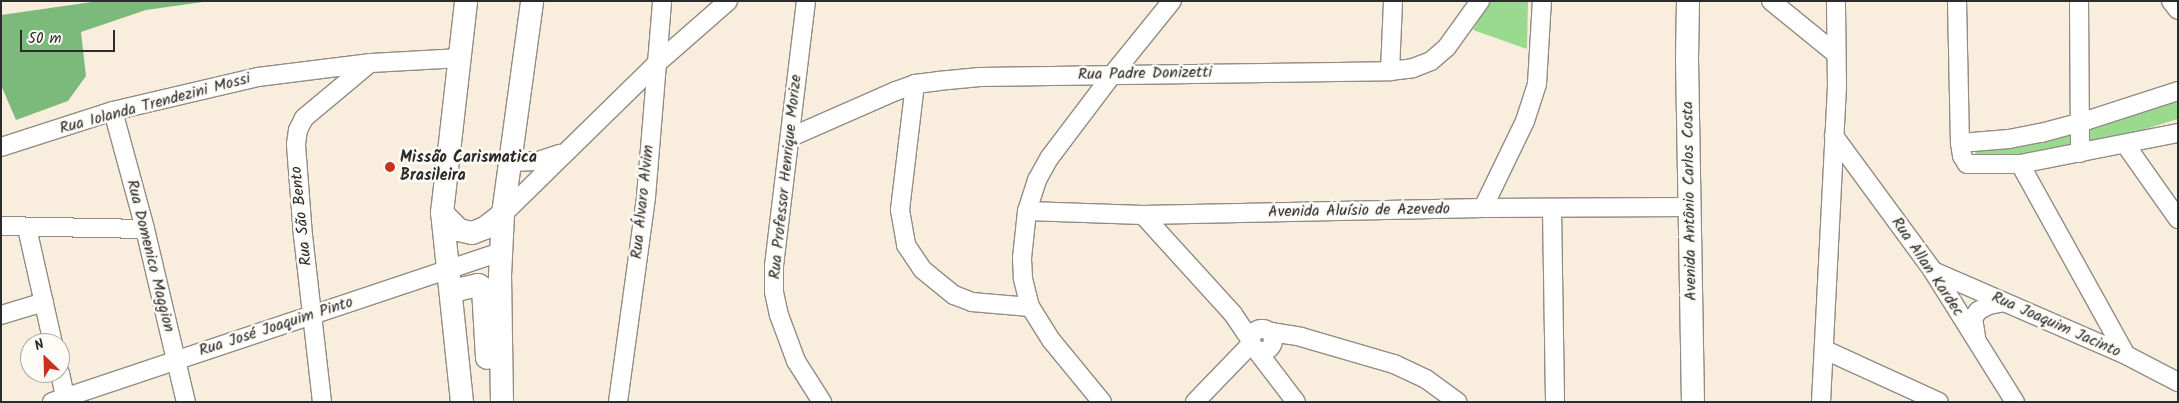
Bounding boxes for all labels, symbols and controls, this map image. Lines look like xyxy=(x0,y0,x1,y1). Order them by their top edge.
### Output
scale bar xyxy=(22,20,118,52)
text: 50 m xyxy=(28,27,62,51)
street label: Rua Padre Donizetti xyxy=(1078,63,1212,85)
street label: Rua Iolanda Trendezini Mossi xyxy=(58,69,252,139)
street label: Rua Professor Henrique Morize xyxy=(766,74,806,280)
street label: Avenida Antônio Carlos Costa xyxy=(1679,101,1701,301)
street label: Rua Álvaro Alvim xyxy=(627,144,659,260)
place label: Missão Carismatica Brasileira xyxy=(400,148,537,186)
marker: Missão Carismatica Brasileira xyxy=(384,161,396,173)
street label: Rua São Bento xyxy=(287,165,317,267)
street label: Rua Domenico Maggion xyxy=(122,178,178,334)
street label: Avenida Aluísio de Azevedo xyxy=(1268,200,1450,222)
street label: Rua Allan Kardec xyxy=(1887,214,1967,320)
street label: Rua Joaquim Jacinto xyxy=(1988,288,2124,362)
street label: Rua José Joaquim Pinto xyxy=(197,293,355,361)
north arrow xyxy=(20,333,70,383)
text: N xyxy=(31,333,48,357)

